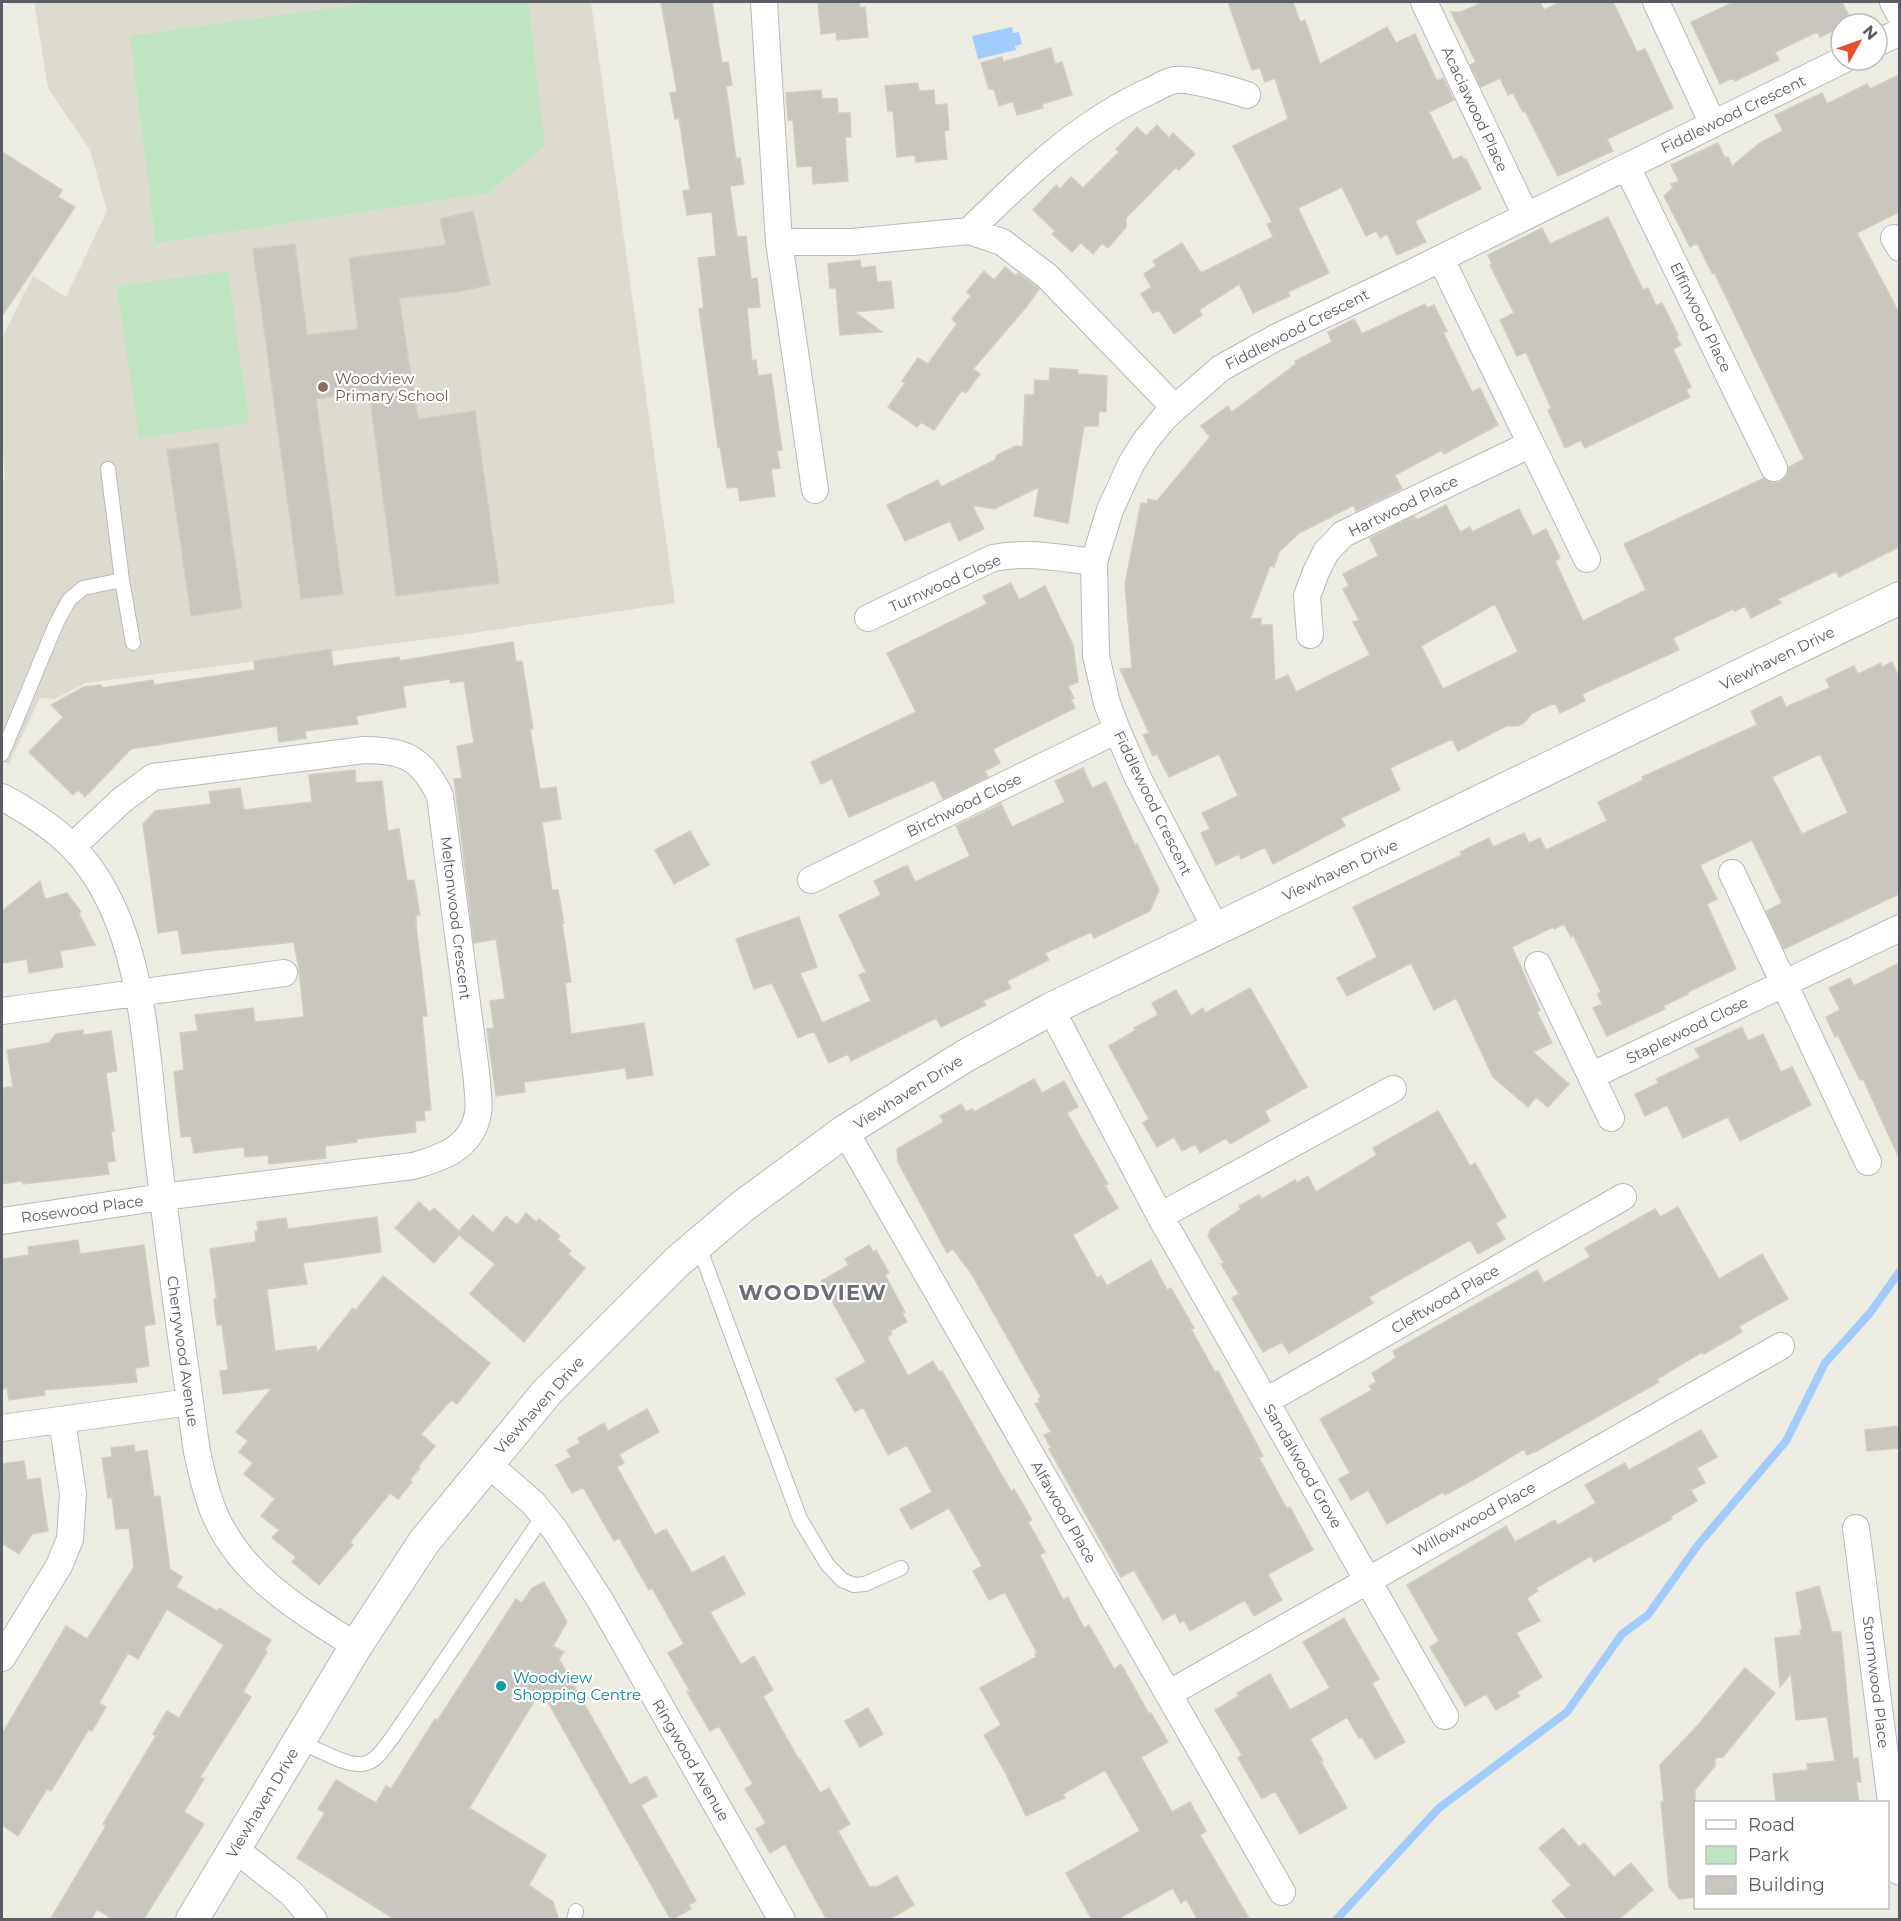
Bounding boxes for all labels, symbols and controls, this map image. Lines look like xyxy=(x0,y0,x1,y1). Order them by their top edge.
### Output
north arrow xyxy=(1829,12,1889,72)
text: N xyxy=(1859,22,1882,44)
street label: Acaciawood Place xyxy=(1438,43,1512,175)
street label: Fiddlewood Crescent xyxy=(1657,71,1809,157)
street label: Elfinwood Place xyxy=(1666,259,1736,375)
street label: Fiddlewood Crescent xyxy=(1222,284,1372,374)
place label: Woodview Primary School xyxy=(335,369,449,405)
marker: Woodview Primary School xyxy=(316,380,330,394)
street label: Hartwood Place xyxy=(1345,471,1461,541)
street label: Turnwood Close xyxy=(886,550,1004,616)
street label: Viewhaven Drive xyxy=(1716,622,1838,694)
street label: Fiddlewood Crescent xyxy=(1110,727,1196,879)
street label: Birchwood Close xyxy=(903,769,1025,841)
street label: Meltonwood Crescent xyxy=(437,835,475,1001)
street label: Viewhaven Drive xyxy=(1279,835,1401,905)
street label: Staplewood Close xyxy=(1623,992,1751,1068)
street label: Viewhaven Drive xyxy=(850,1051,966,1133)
street label: Rosewood Place xyxy=(20,1191,144,1227)
street label: Cleftwood Place xyxy=(1388,1260,1502,1338)
street label: Cherrywood Avenue xyxy=(163,1274,203,1428)
district label: WOODVIEW xyxy=(739,1280,887,1305)
street label: Viewhaven Drive xyxy=(490,1352,588,1458)
street label: Sandalwood Grove xyxy=(1260,1400,1346,1532)
street label: Alfawood Place xyxy=(1027,1457,1101,1567)
street label: Willowwood Place xyxy=(1409,1477,1539,1561)
street label: Stormwood Place xyxy=(1858,1615,1894,1749)
place label: Woodview Shopping Centre xyxy=(513,1668,641,1704)
marker: Woodview Shopping Centre xyxy=(494,1679,508,1693)
street label: Ringwood Avenue xyxy=(648,1696,734,1824)
street label: Viewhaven Drive xyxy=(222,1744,302,1862)
legend xyxy=(1694,1801,1889,1909)
text: Road xyxy=(1748,1814,1795,1836)
text: Park xyxy=(1748,1844,1789,1866)
text: Building xyxy=(1748,1874,1825,1896)

